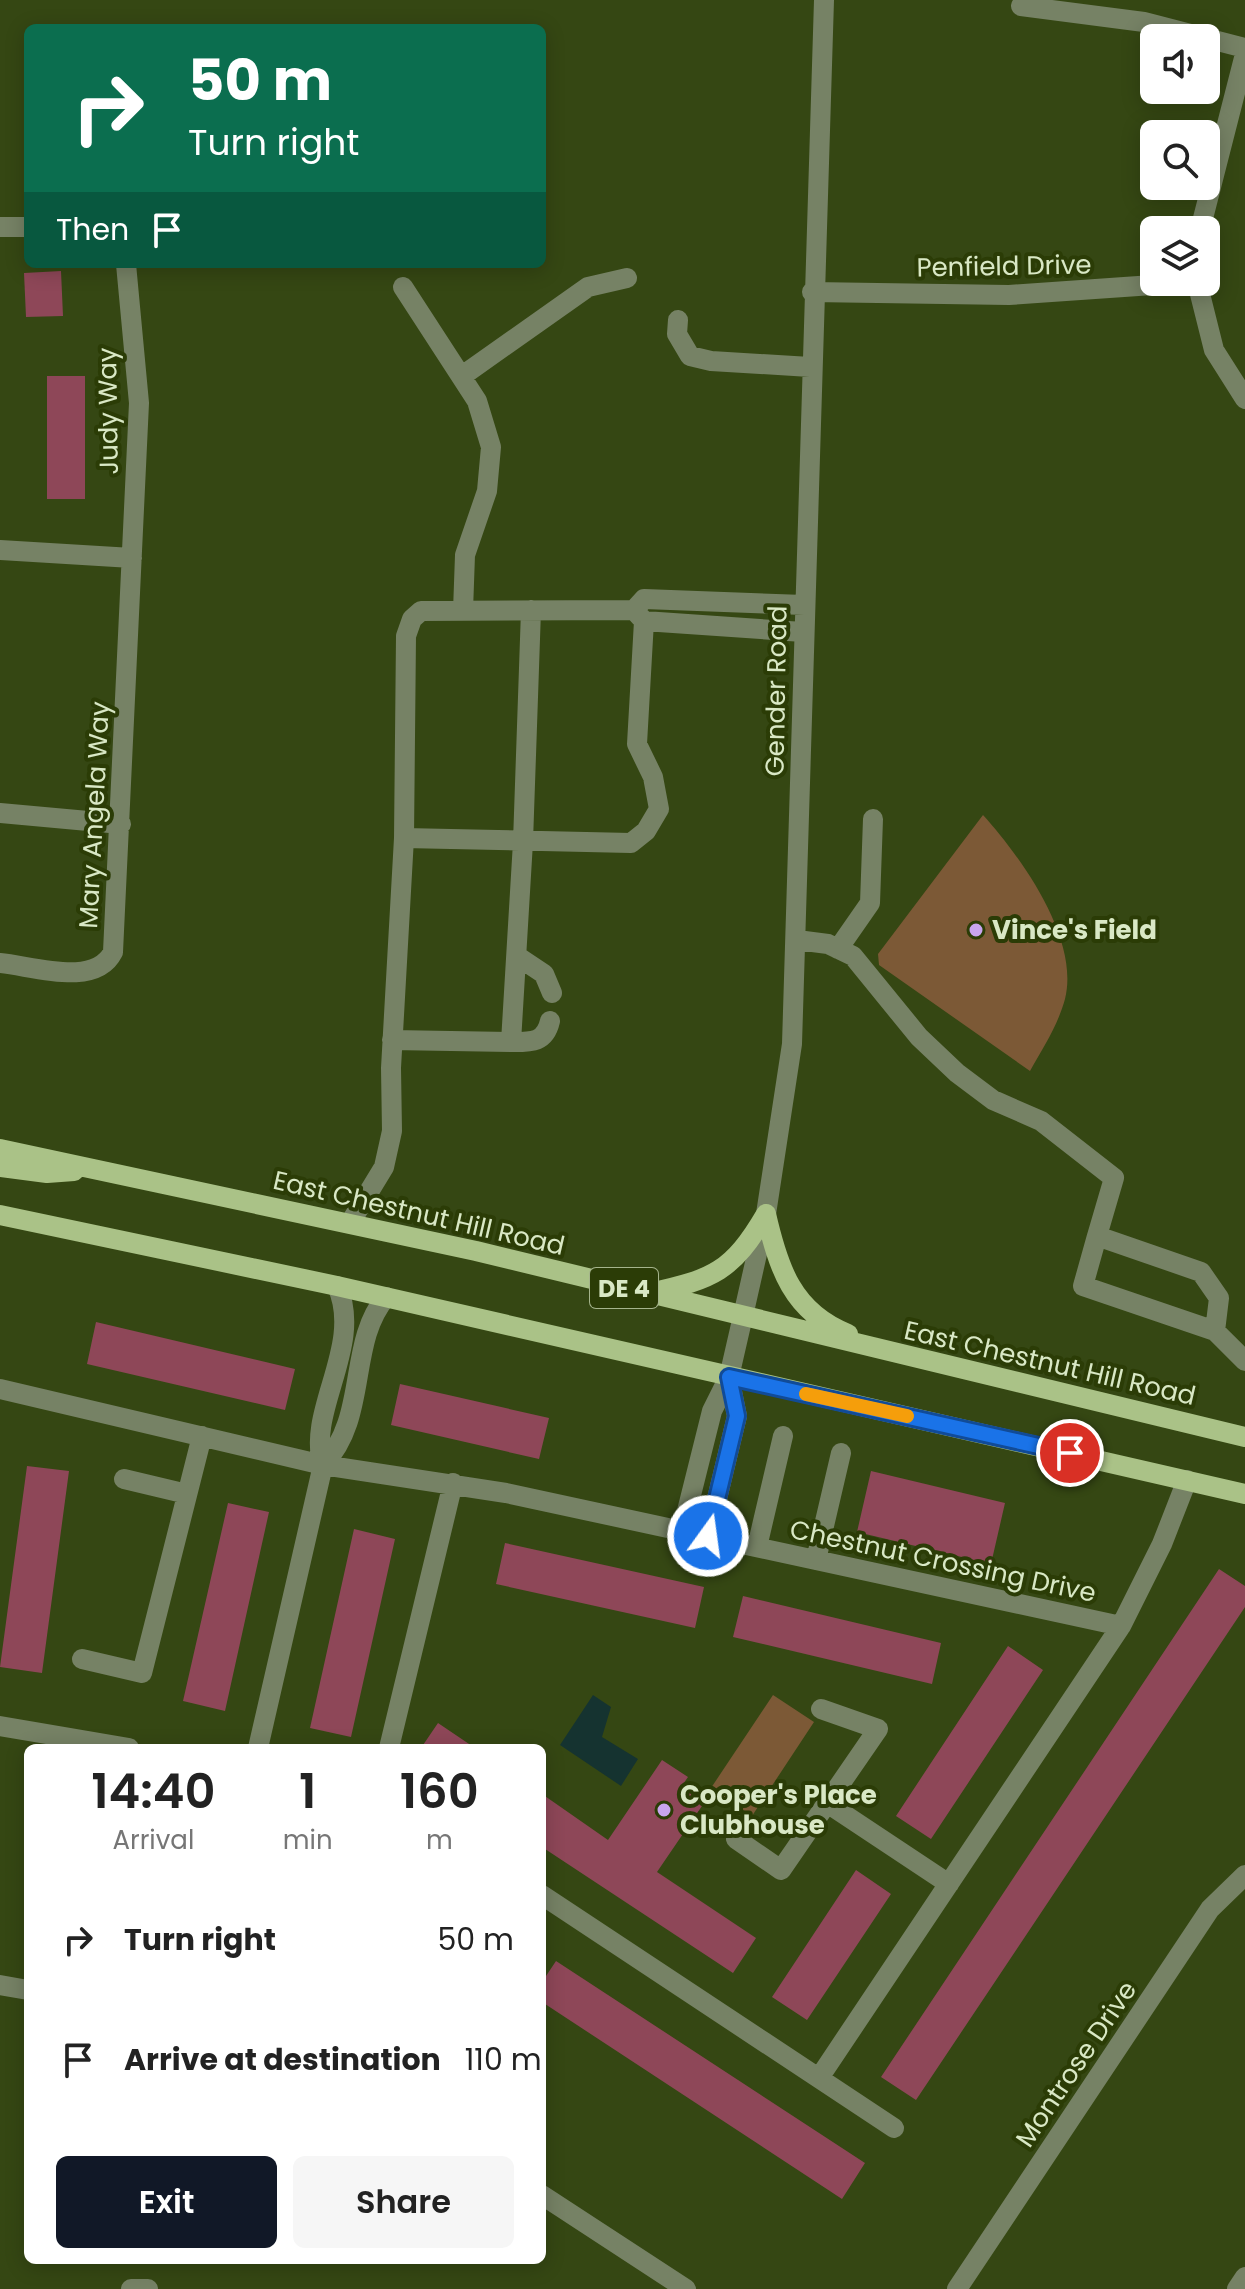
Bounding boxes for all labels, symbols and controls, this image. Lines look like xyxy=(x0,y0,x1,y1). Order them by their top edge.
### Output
map controls xyxy=(1140,24,1220,296)
button: sound xyxy=(1140,24,1220,104)
text: 50 m xyxy=(188,41,332,120)
icon: right xyxy=(56,56,160,160)
text: Turn right xyxy=(188,117,359,168)
button: search xyxy=(1140,120,1220,200)
text: Then xyxy=(56,208,129,251)
icon: arrive xyxy=(145,208,189,252)
button: layers xyxy=(1140,216,1220,296)
street label: Penfield Drive xyxy=(916,246,1092,286)
street label: Judy Way xyxy=(89,347,127,475)
street label: Gender Road xyxy=(757,605,795,777)
street label: Mary Angela Way xyxy=(70,700,118,930)
place label: Vince's Field xyxy=(992,912,1157,948)
marker: Vince's Field xyxy=(967,921,985,939)
street label: East Chestnut Hill Road xyxy=(270,1162,568,1264)
road number: DE 4 xyxy=(590,1268,658,1308)
street label: East Chestnut Hill Road xyxy=(901,1312,1199,1414)
pin xyxy=(1036,1419,1104,1487)
icon: arrive xyxy=(1048,1431,1092,1475)
position arrow xyxy=(666,1494,750,1578)
street label: Chestnut Crossing Drive xyxy=(787,1511,1099,1611)
text: 14:40 xyxy=(91,1758,216,1825)
text: 1 xyxy=(299,1758,316,1825)
text: 160 xyxy=(400,1758,479,1825)
place label: Cooper's Place Clubhouse xyxy=(680,1777,877,1843)
marker: Cooper's Place Clubhouse xyxy=(655,1801,673,1819)
text: Arrival xyxy=(112,1822,194,1858)
text: min xyxy=(283,1822,333,1858)
text: m xyxy=(426,1822,453,1858)
icon: right xyxy=(56,1918,100,1962)
text: Turn right xyxy=(124,1918,276,1961)
text: 50 m xyxy=(437,1918,514,1961)
street label: Montrose Drive xyxy=(1007,1974,1145,2154)
icon: arrive xyxy=(56,2038,100,2082)
text: Arrive at destination xyxy=(124,2038,441,2081)
text: 110 m xyxy=(465,2038,542,2081)
button: Exit xyxy=(56,2156,277,2248)
button: Share xyxy=(293,2156,514,2248)

